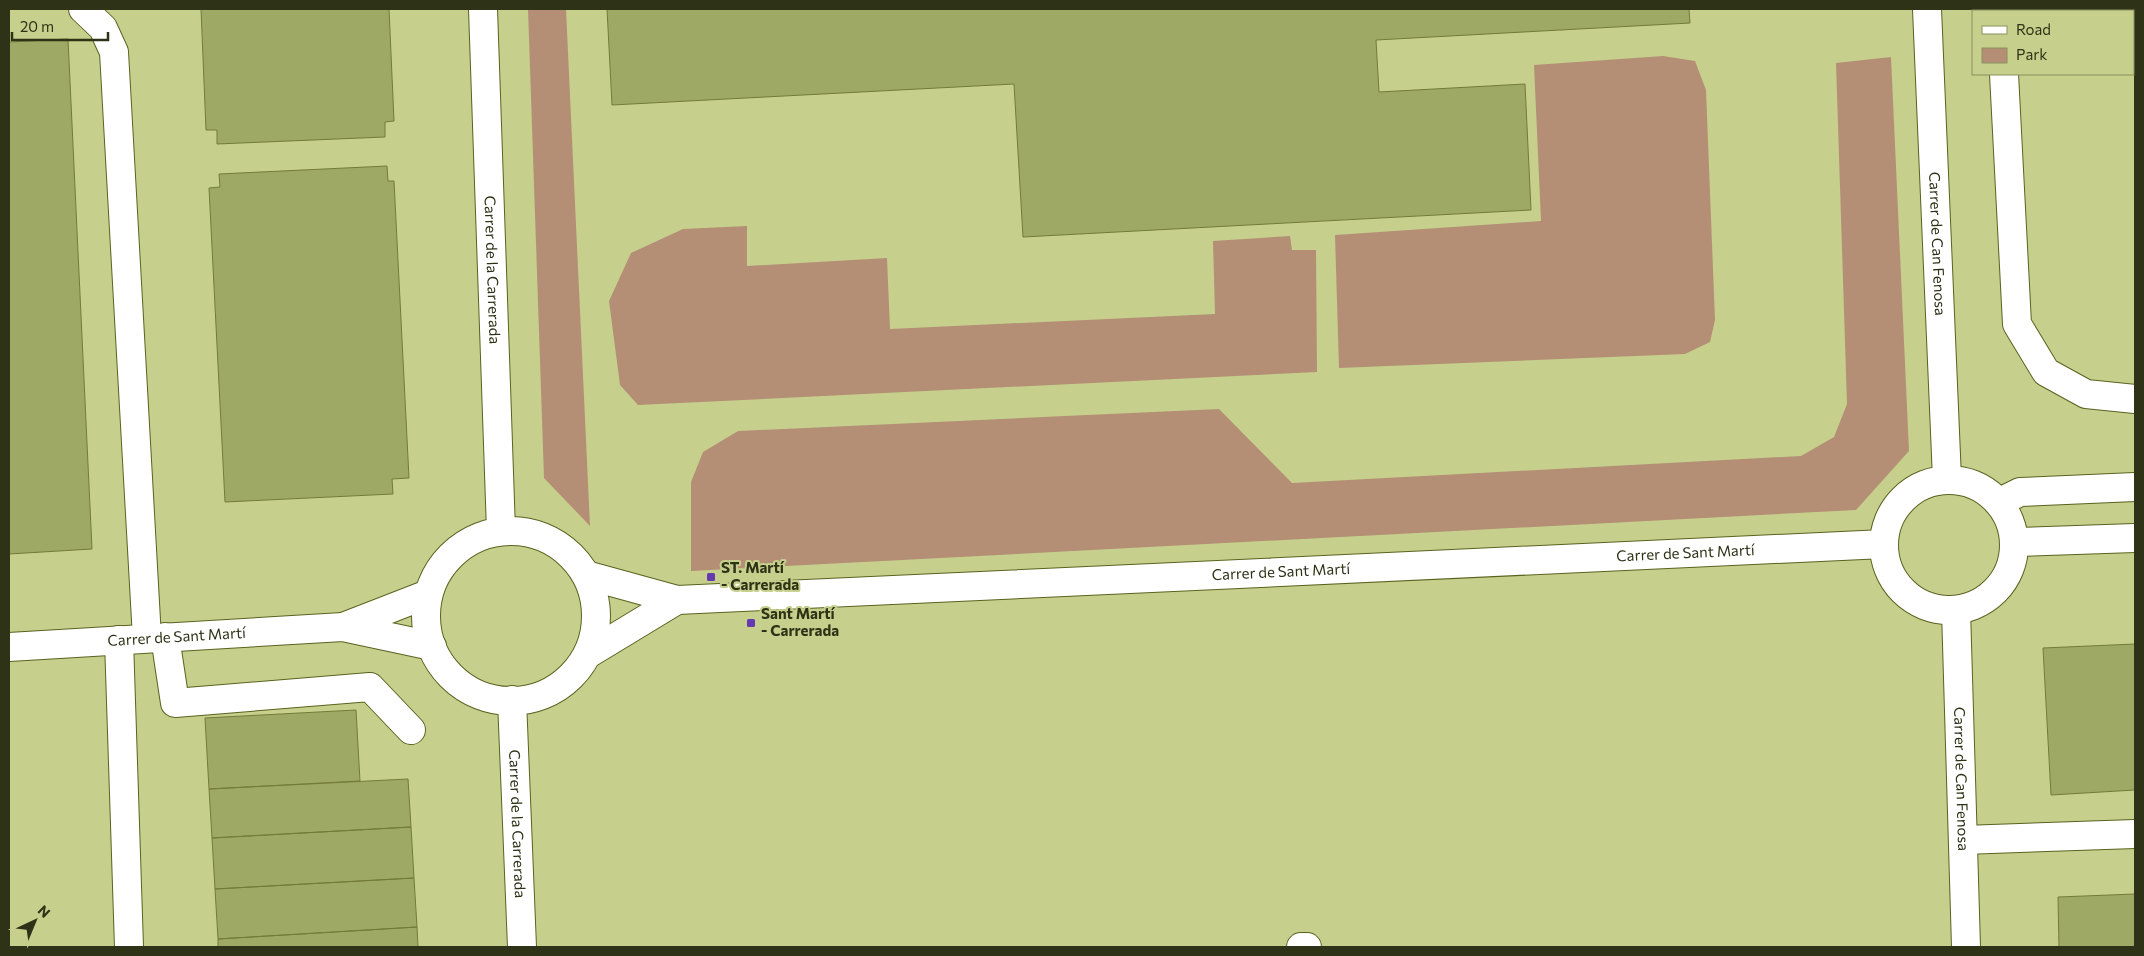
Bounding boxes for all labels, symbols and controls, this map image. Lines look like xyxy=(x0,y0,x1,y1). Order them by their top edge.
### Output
scale bar xyxy=(12,10,109,42)
legend xyxy=(1972,10,2134,75)
text: 20 m xyxy=(20,17,54,35)
text: Road xyxy=(2016,20,2051,38)
text: Park xyxy=(2016,45,2047,63)
street label: Carrer de Can Fenosa xyxy=(1926,171,1950,316)
street label: Carrer de la Carrerada xyxy=(481,195,505,344)
street label: Carrer de Sant Martí xyxy=(1616,540,1756,564)
place label: ST. Martí - Carrerada xyxy=(721,558,799,593)
street label: Carrer de Sant Martí xyxy=(1211,559,1352,583)
marker: ST. Martí - Carrerada xyxy=(705,571,717,583)
place label: Sant Martí - Carrerada xyxy=(761,604,839,639)
marker: Sant Martí - Carrerada xyxy=(745,617,757,629)
street label: Carrer de Sant Martí xyxy=(107,623,247,649)
street label: Carrer de Can Fenosa xyxy=(1951,707,1973,851)
street label: Carrer de la Carrerada xyxy=(506,749,530,899)
north arrow xyxy=(10,896,60,946)
text: N xyxy=(35,902,54,921)

